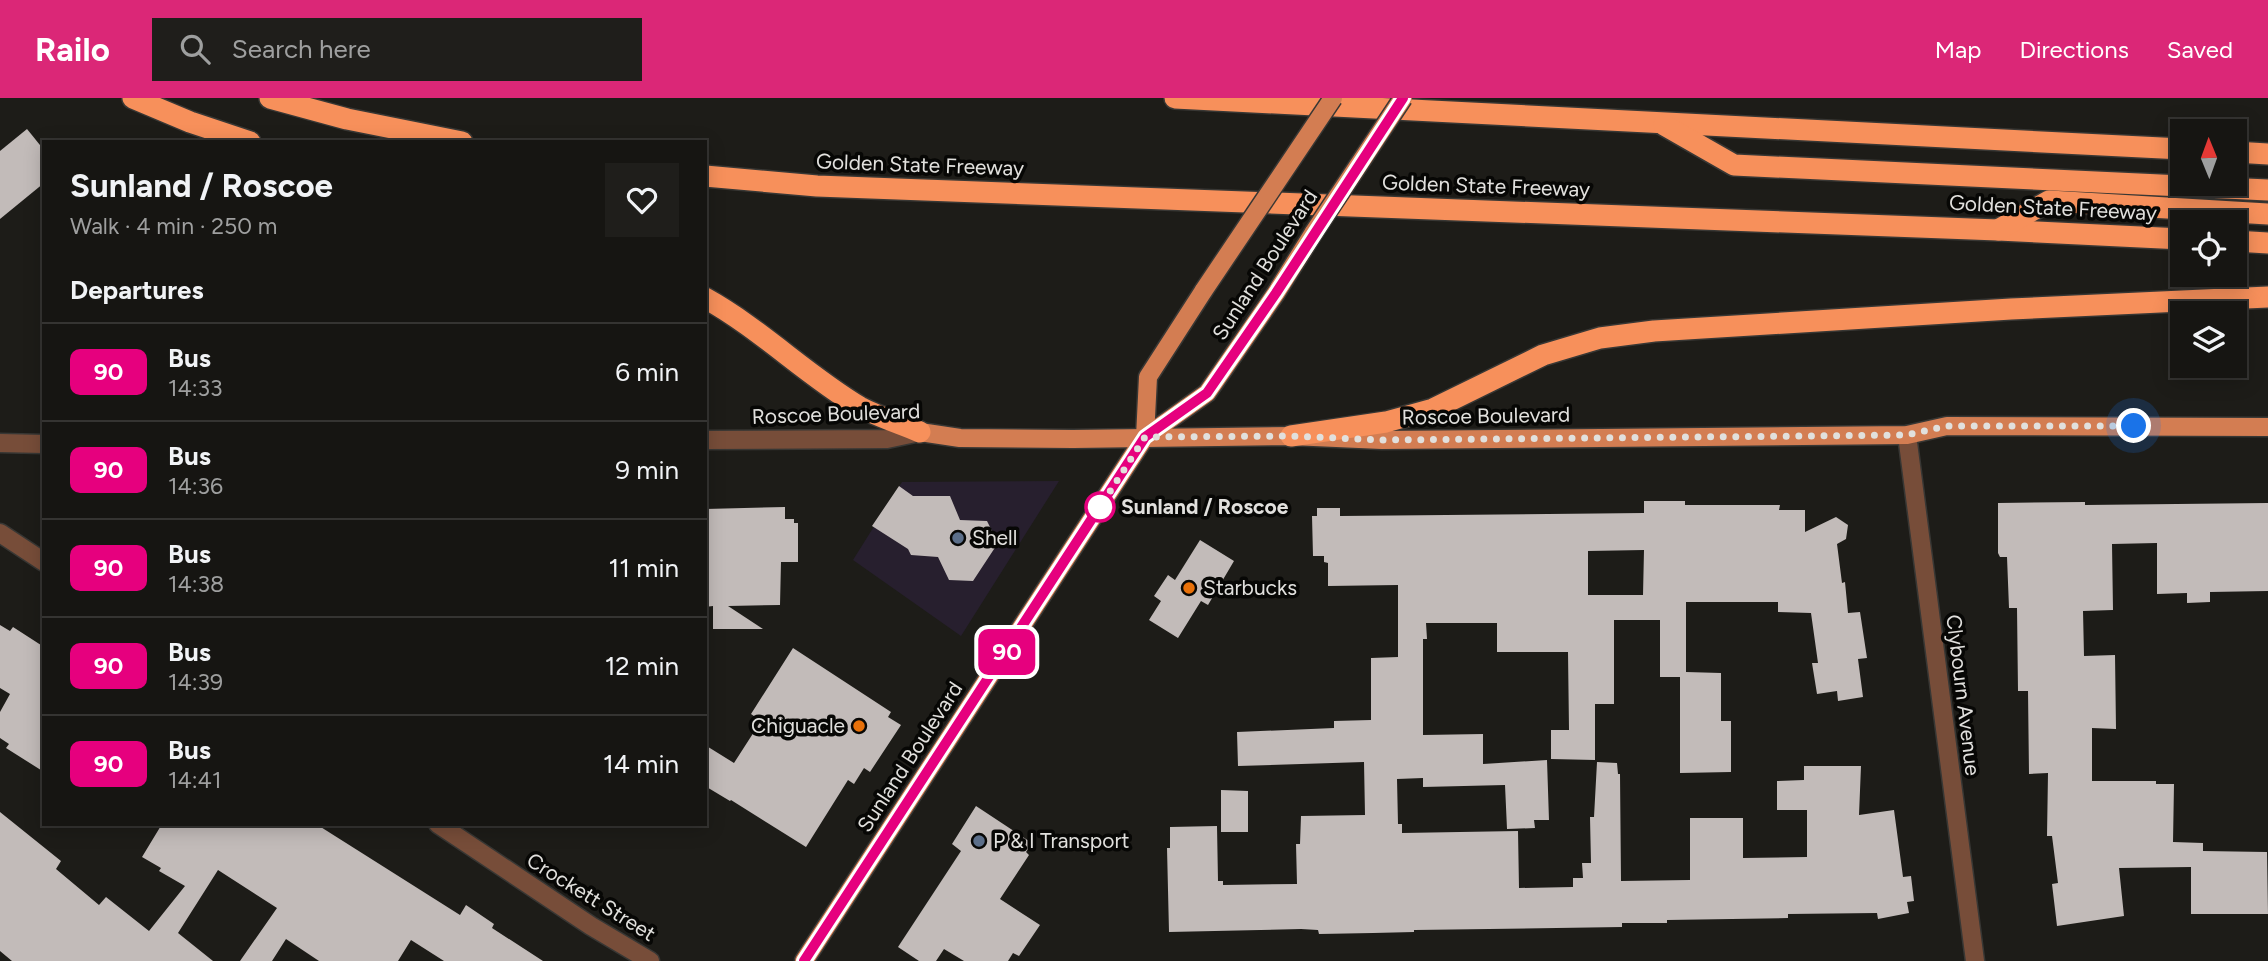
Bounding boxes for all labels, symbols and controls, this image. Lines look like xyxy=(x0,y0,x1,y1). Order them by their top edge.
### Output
search box xyxy=(152,18,642,81)
text: Railo xyxy=(35,30,110,69)
icon: search xyxy=(176,30,214,68)
text: Search here xyxy=(232,33,371,65)
text: Map xyxy=(1935,35,1981,64)
text: Directions xyxy=(2019,35,2129,64)
text: Saved xyxy=(2167,35,2233,64)
north arrow xyxy=(2170,119,2247,196)
map controls xyxy=(2170,119,2247,378)
street label: Golden State Freeway xyxy=(816,148,1025,181)
button: heart xyxy=(605,163,679,237)
text: Sunland / Roscoe xyxy=(70,166,333,205)
street label: Golden State Freeway xyxy=(1382,169,1591,202)
street label: Sunland Boulevard xyxy=(1207,185,1323,345)
street label: Golden State Freeway xyxy=(1948,190,2158,225)
button: locate xyxy=(2170,210,2247,287)
text: Walk · 4 min · 250 m xyxy=(70,212,277,240)
text: Departures xyxy=(70,274,204,306)
button: layers xyxy=(2170,301,2247,378)
text: Bus xyxy=(168,342,211,374)
text: 6 min xyxy=(615,356,679,388)
text: 90 xyxy=(94,357,123,386)
text: 14:33 xyxy=(168,374,223,402)
street label: Roscoe Boulevard xyxy=(751,398,921,429)
street label: Roscoe Boulevard xyxy=(1401,402,1571,429)
your location xyxy=(2116,408,2151,443)
text: Bus xyxy=(168,440,211,472)
text: 9 min xyxy=(615,454,679,486)
text: 90 xyxy=(94,455,123,484)
text: 14:36 xyxy=(168,472,223,500)
marker: Sunland / Roscoe xyxy=(1085,492,1115,522)
place label: Sunland / Roscoe xyxy=(1121,494,1289,519)
place label: Shell xyxy=(972,525,1017,550)
marker: Shell xyxy=(950,530,966,546)
text: Bus xyxy=(168,538,211,570)
text: 11 min xyxy=(608,552,679,584)
text: 90 xyxy=(94,553,123,582)
text: 14:38 xyxy=(168,570,224,598)
place label: Starbucks xyxy=(1203,575,1297,600)
marker: Starbucks xyxy=(1181,580,1197,596)
street label: Clybourn Avenue xyxy=(1941,613,1986,777)
line badge: 90 xyxy=(976,629,1038,675)
text: Bus xyxy=(168,636,211,668)
text: 90 xyxy=(992,637,1022,666)
text: 12 min xyxy=(605,650,679,682)
text: 90 xyxy=(94,651,123,680)
text: 14:39 xyxy=(168,668,223,696)
street label: Sunland Boulevard xyxy=(852,677,968,837)
place label: Chiguacle xyxy=(751,713,845,738)
marker: Chiguacle xyxy=(851,718,867,734)
text: Bus xyxy=(168,734,211,766)
text: 14 min xyxy=(603,748,679,780)
text: 90 xyxy=(94,749,123,778)
text: 14:41 xyxy=(168,766,221,794)
place label: P & I Transport xyxy=(993,828,1130,853)
marker: P & I Transport xyxy=(971,833,987,849)
street label: Crockett Street xyxy=(522,847,660,946)

